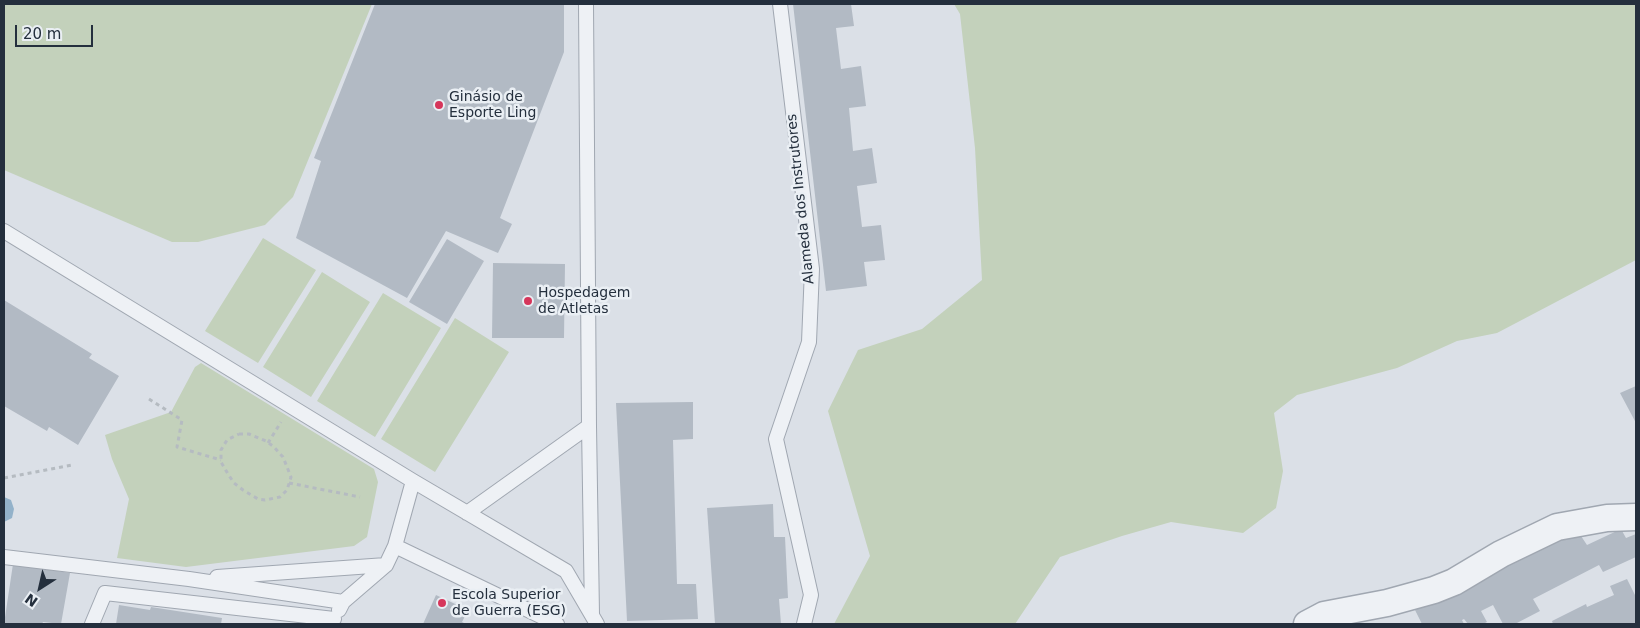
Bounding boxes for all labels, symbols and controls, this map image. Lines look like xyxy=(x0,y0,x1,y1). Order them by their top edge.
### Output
scale bar xyxy=(18,15,95,47)
text: 20 m xyxy=(23,25,61,43)
place label: Ginásio de Esporte Ling xyxy=(449,89,536,121)
marker: Ginásio de Esporte Ling xyxy=(433,99,445,111)
street label: Alameda dos Instrutores xyxy=(784,113,818,285)
place label: Hospedagem de Atletas xyxy=(538,285,630,318)
marker: Hospedagem de Atletas xyxy=(522,295,534,307)
north arrow xyxy=(15,563,65,613)
place label: Escola Superior de Guerra (ESG) xyxy=(452,587,566,620)
text: N xyxy=(22,590,41,610)
marker: Escola Superior de Guerra (ESG) xyxy=(436,597,448,609)

